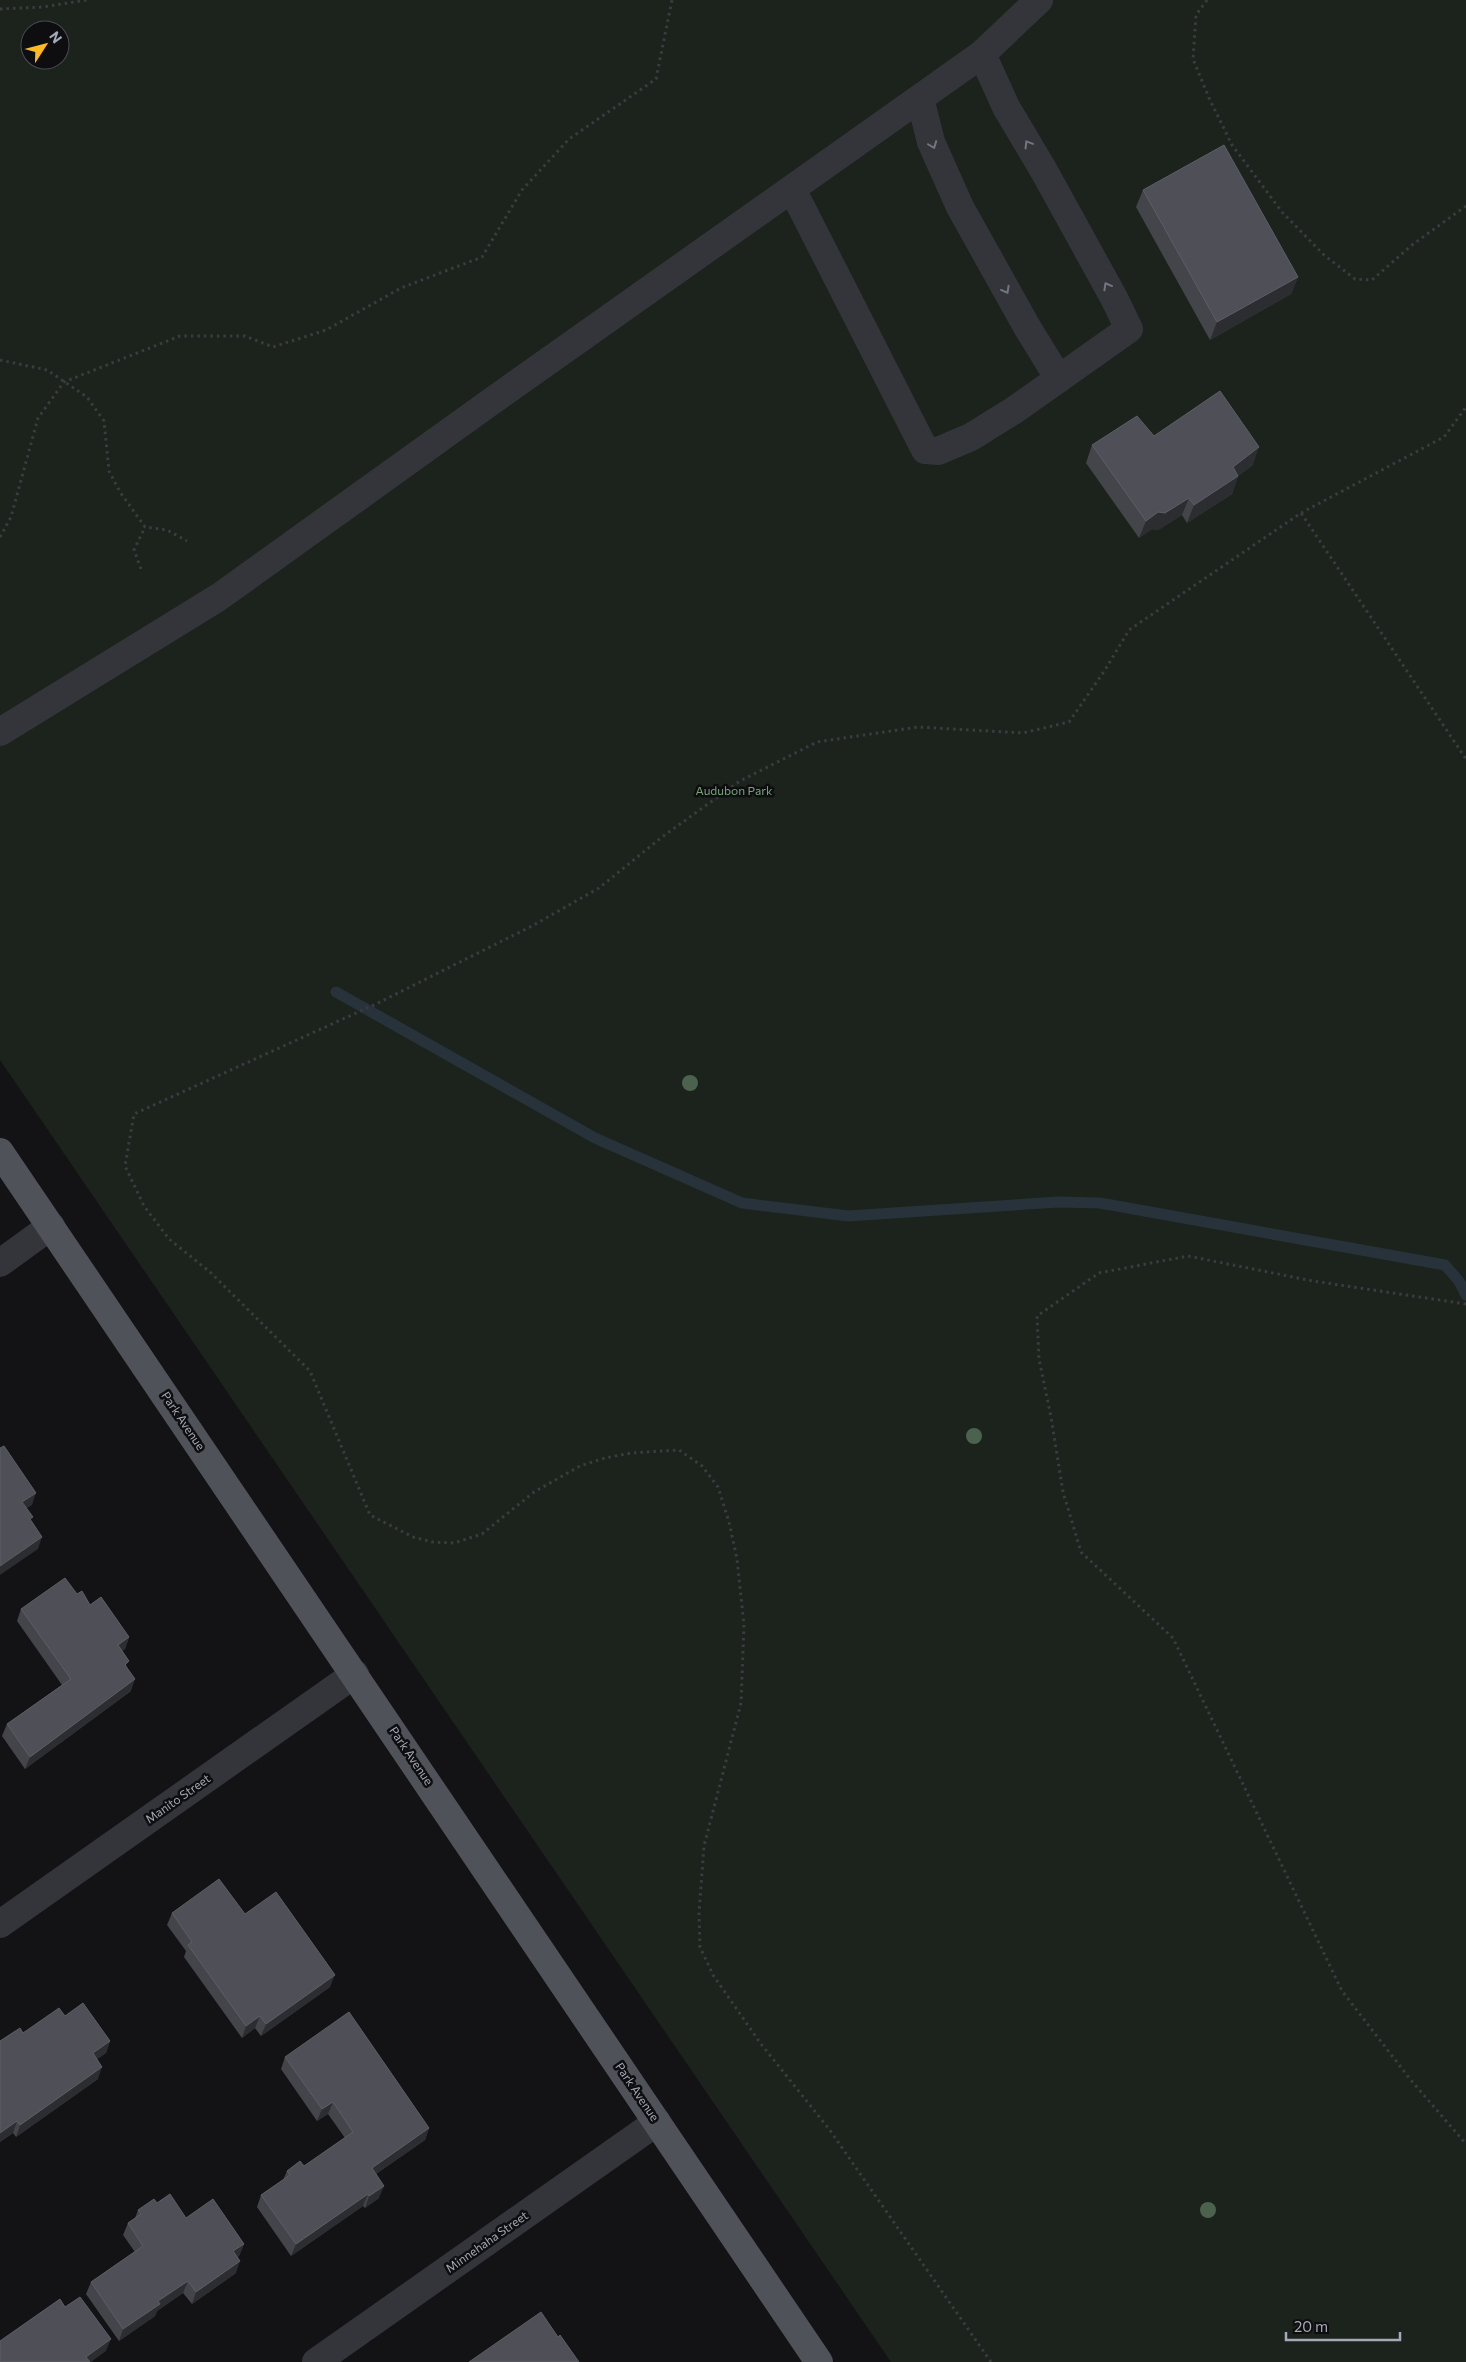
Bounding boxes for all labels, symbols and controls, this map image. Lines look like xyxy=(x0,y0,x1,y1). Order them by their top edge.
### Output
north arrow xyxy=(20,20,70,70)
text: N xyxy=(46,28,66,46)
one-way arrow xyxy=(927,140,937,149)
one-way arrow xyxy=(1024,141,1034,150)
one-way arrow xyxy=(1104,282,1114,291)
one-way arrow xyxy=(1000,284,1010,293)
park label: Audubon Park xyxy=(695,783,773,797)
street label: Park Avenue xyxy=(159,1389,208,1452)
street label: Park Avenue xyxy=(387,1724,436,1787)
street label: Manito Street xyxy=(142,1771,213,1826)
street label: Park Avenue xyxy=(613,2060,662,2123)
street label: Minnehaha Street xyxy=(443,2208,530,2275)
scale bar xyxy=(1286,2310,1400,2342)
text: 20 m xyxy=(1294,2317,1328,2335)

